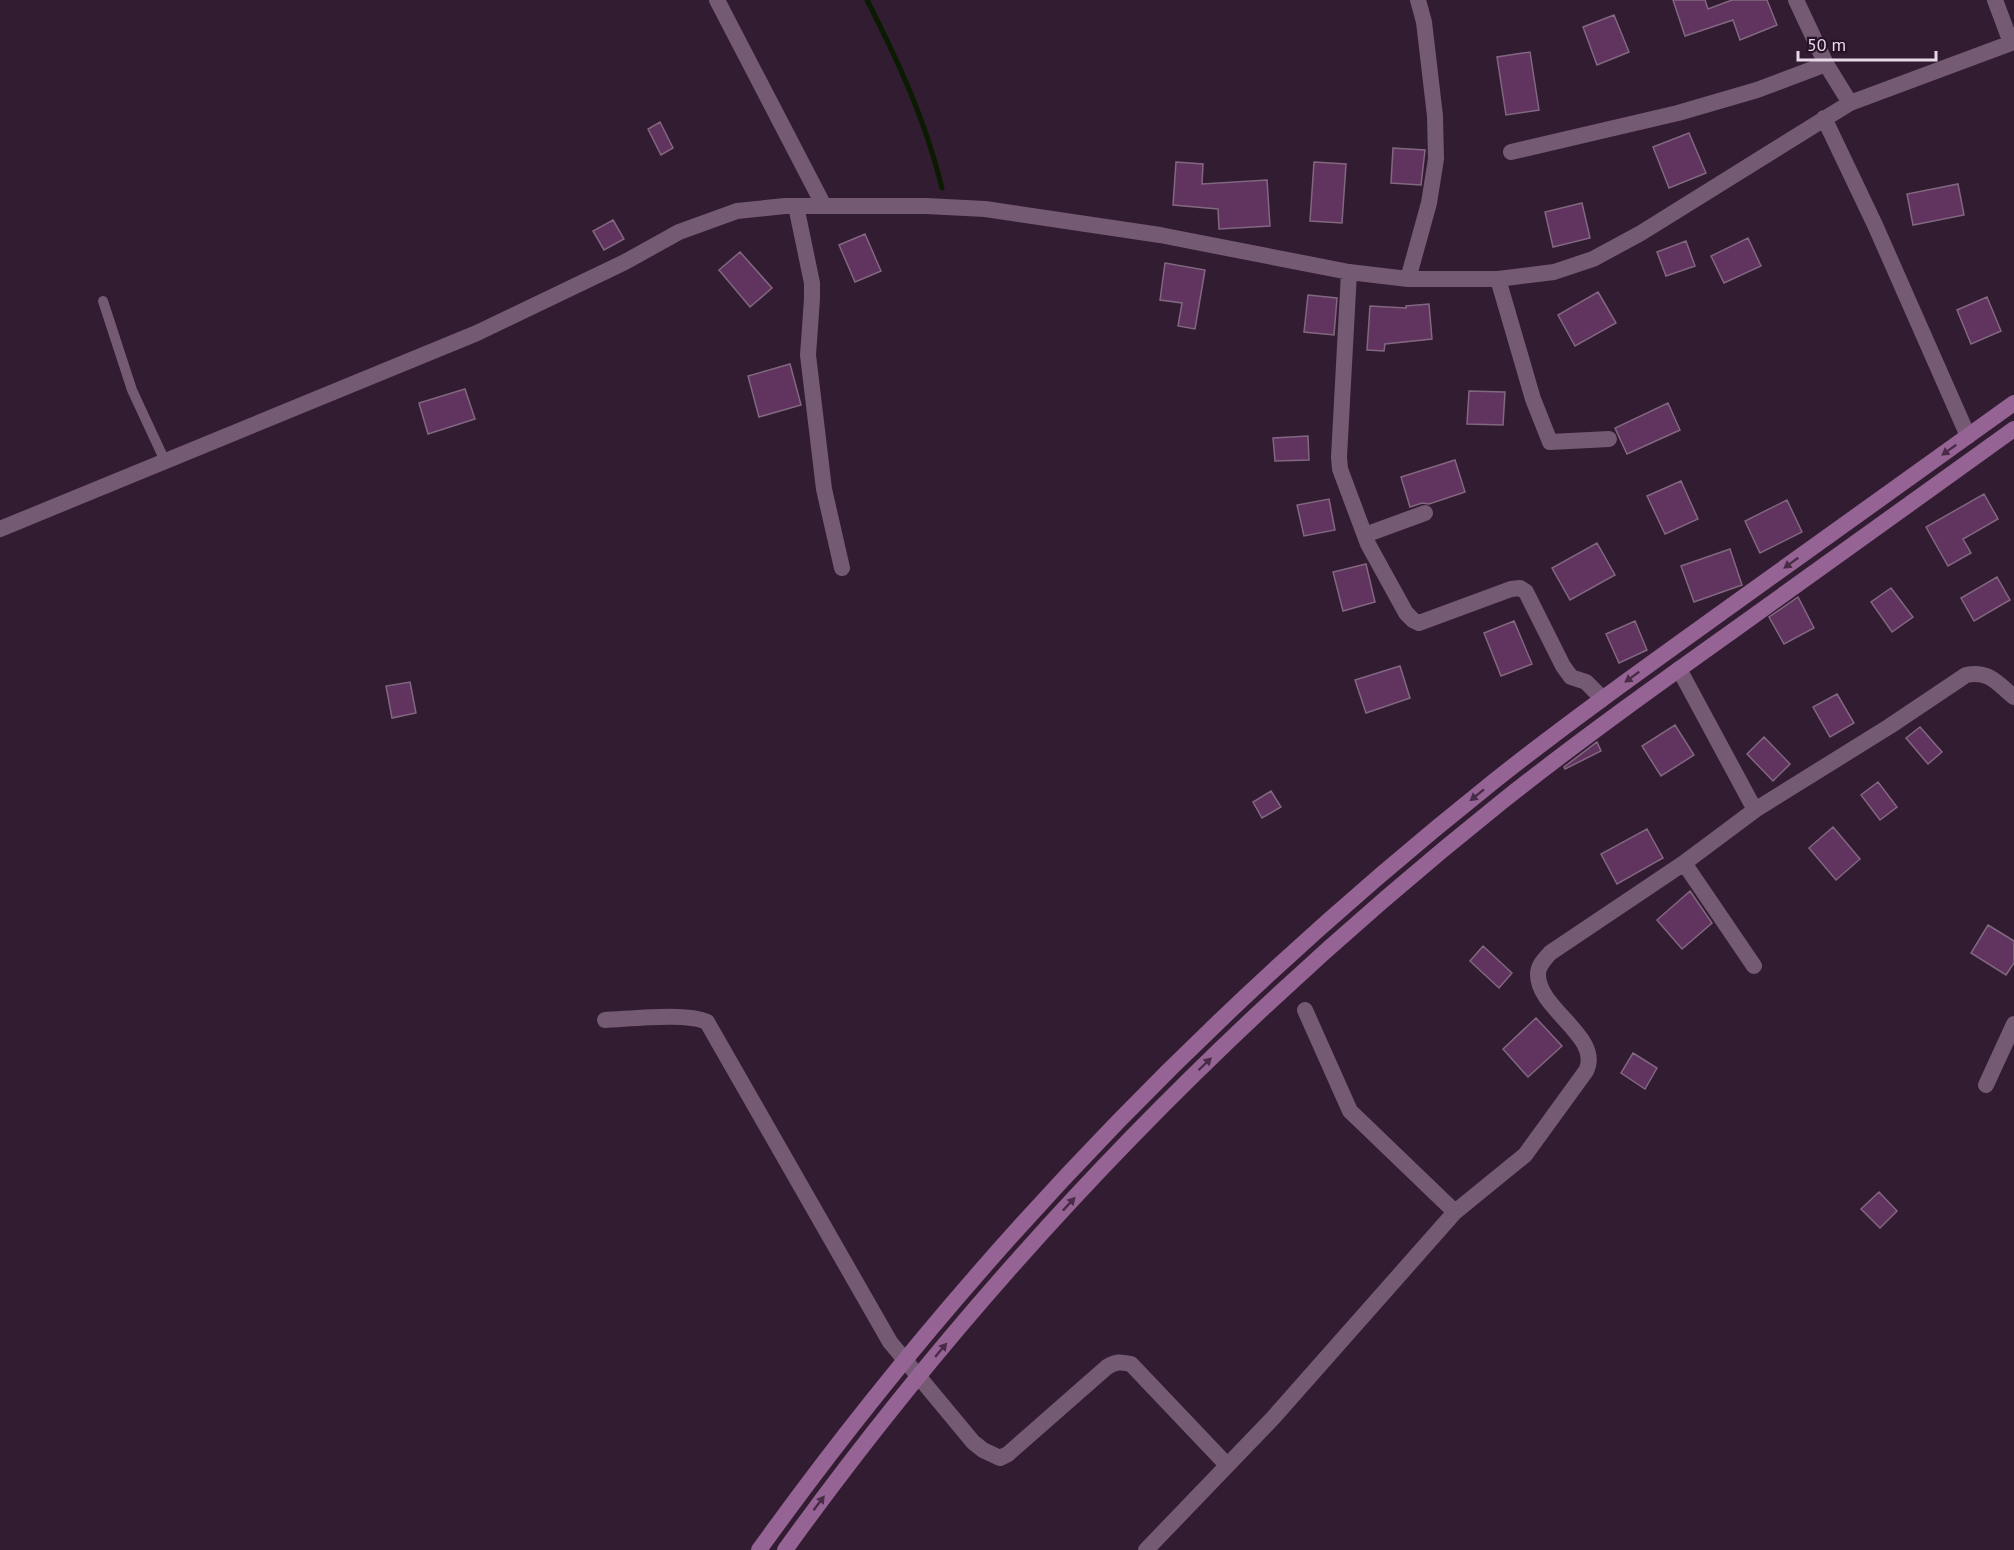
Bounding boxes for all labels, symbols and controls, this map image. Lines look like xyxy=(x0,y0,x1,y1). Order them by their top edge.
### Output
scale bar xyxy=(1798,24,1936,62)
text: 50 m xyxy=(1807,33,1846,56)
one-way arrow xyxy=(1942,443,1957,455)
one-way arrow xyxy=(1783,557,1799,569)
one-way arrow xyxy=(1625,671,1641,683)
one-way arrow xyxy=(1470,788,1485,801)
one-way arrow xyxy=(1198,1057,1213,1071)
one-way arrow xyxy=(1062,1196,1076,1211)
one-way arrow xyxy=(934,1342,947,1358)
one-way arrow xyxy=(813,1495,826,1511)

